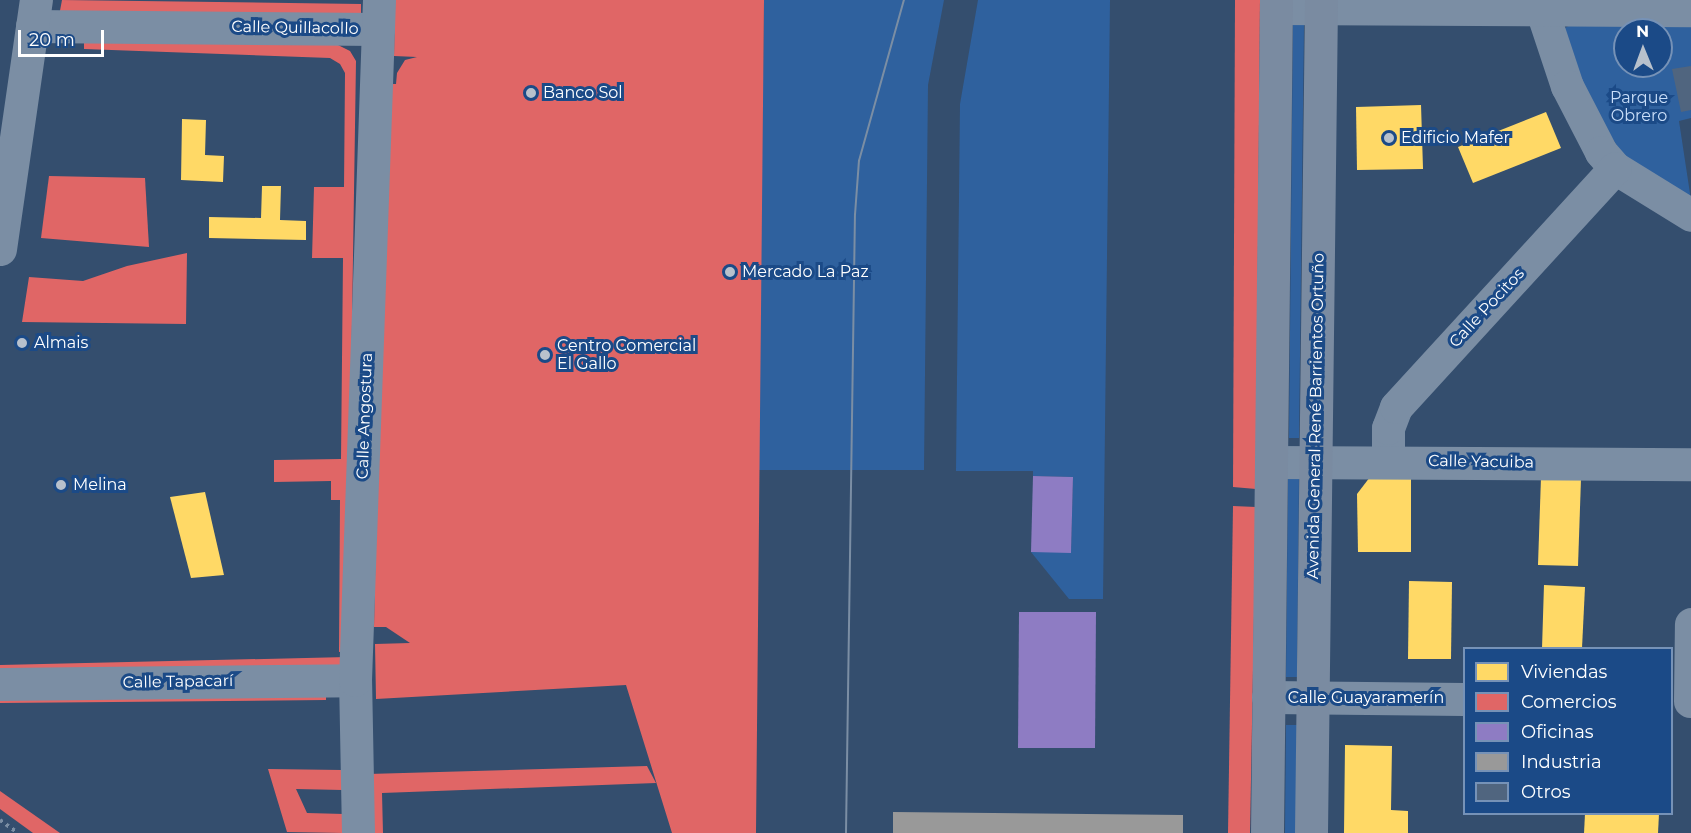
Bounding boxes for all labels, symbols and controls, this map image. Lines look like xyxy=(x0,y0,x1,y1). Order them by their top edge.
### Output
street label: Calle Quillacollo xyxy=(231,17,359,39)
scale bar xyxy=(21,18,106,56)
north arrow xyxy=(1613,18,1673,78)
text: N xyxy=(1636,22,1649,41)
text: 20 m xyxy=(29,29,75,51)
place label: Banco Sol xyxy=(543,83,623,103)
marker: Banco Sol xyxy=(524,86,538,100)
park label: Parque Obrero xyxy=(1610,88,1668,126)
place label: Edificio Mafer xyxy=(1401,128,1510,148)
marker: Edificio Mafer xyxy=(1382,131,1396,145)
street label: Avenida General René Barrientos Ortuño xyxy=(1304,253,1328,579)
place label: Mercado La Paz xyxy=(742,262,869,282)
street label: Calle Pocitos xyxy=(1445,264,1529,352)
marker: Mercado La Paz xyxy=(723,265,737,279)
place label: Almais xyxy=(34,333,88,353)
marker: Almais xyxy=(15,336,29,350)
place label: Centro Comercial El Gallo xyxy=(557,336,696,374)
marker: Centro Comercial El Gallo xyxy=(538,348,552,362)
street label: Calle Angostura xyxy=(353,352,377,480)
street label: Calle Yacuiba xyxy=(1428,451,1534,473)
place label: Melina xyxy=(73,475,127,495)
marker: Melina xyxy=(54,478,68,492)
legend xyxy=(1463,647,1673,815)
text: Viviendas xyxy=(1521,661,1607,683)
street label: Calle Tapacarí xyxy=(123,671,233,693)
street label: Calle Guayaramerín xyxy=(1288,688,1444,708)
text: Comercios xyxy=(1521,691,1617,713)
text: Oficinas xyxy=(1521,721,1594,743)
text: Industria xyxy=(1521,751,1602,773)
text: Otros xyxy=(1521,781,1571,803)

